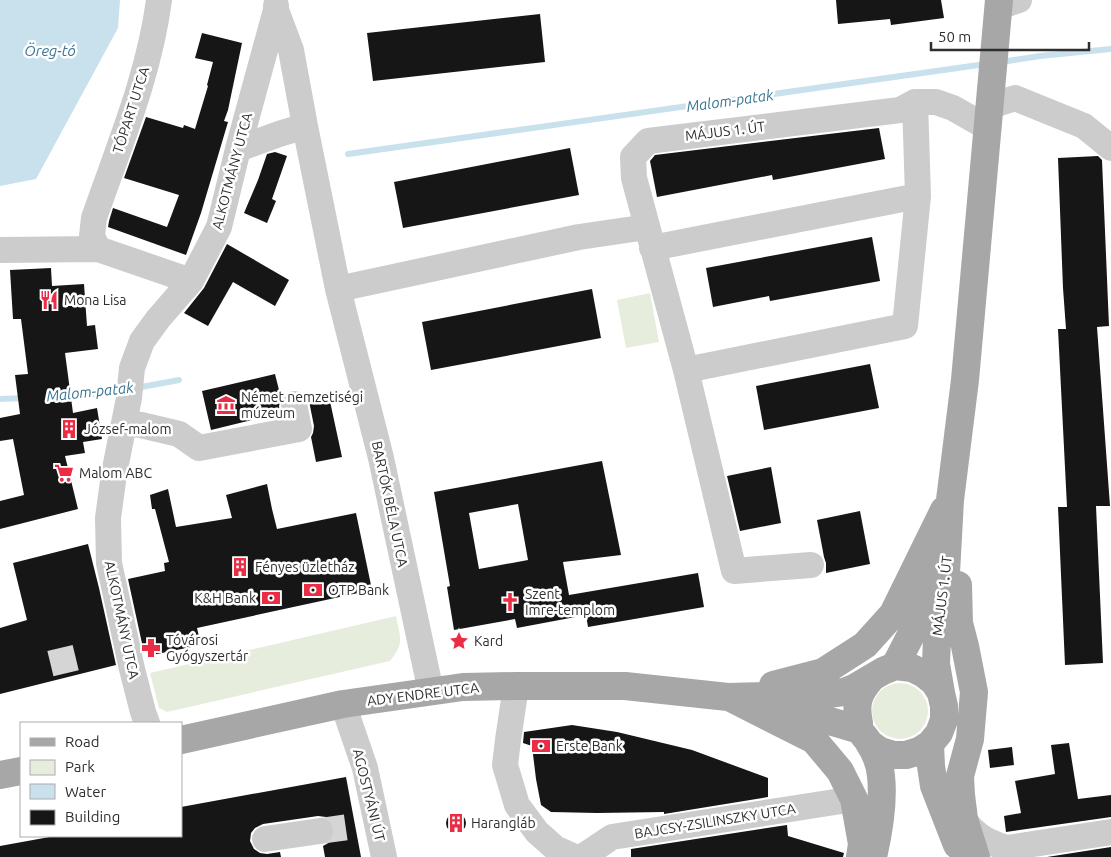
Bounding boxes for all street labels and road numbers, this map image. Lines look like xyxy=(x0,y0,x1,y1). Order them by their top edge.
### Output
street label: TÓPART UTCA xyxy=(109,64,153,155)
street label: ALKOTMÁNY UTCA xyxy=(208,110,255,231)
street label: MÁJUS 1. ÚT xyxy=(684,117,766,144)
street label: BARTÓK BÉLA UTCA xyxy=(369,439,412,569)
street label: MÁJUS 1. ÚT xyxy=(928,555,955,637)
street label: ALKOTMÁNY UTCA xyxy=(102,559,143,681)
street label: ADY ENDRE UTCA xyxy=(366,679,480,709)
street label: AGOSTYÁNI ÚT xyxy=(350,747,389,843)
street label: BAJCSY-ZSILINSZKY UTCA xyxy=(633,800,797,842)

